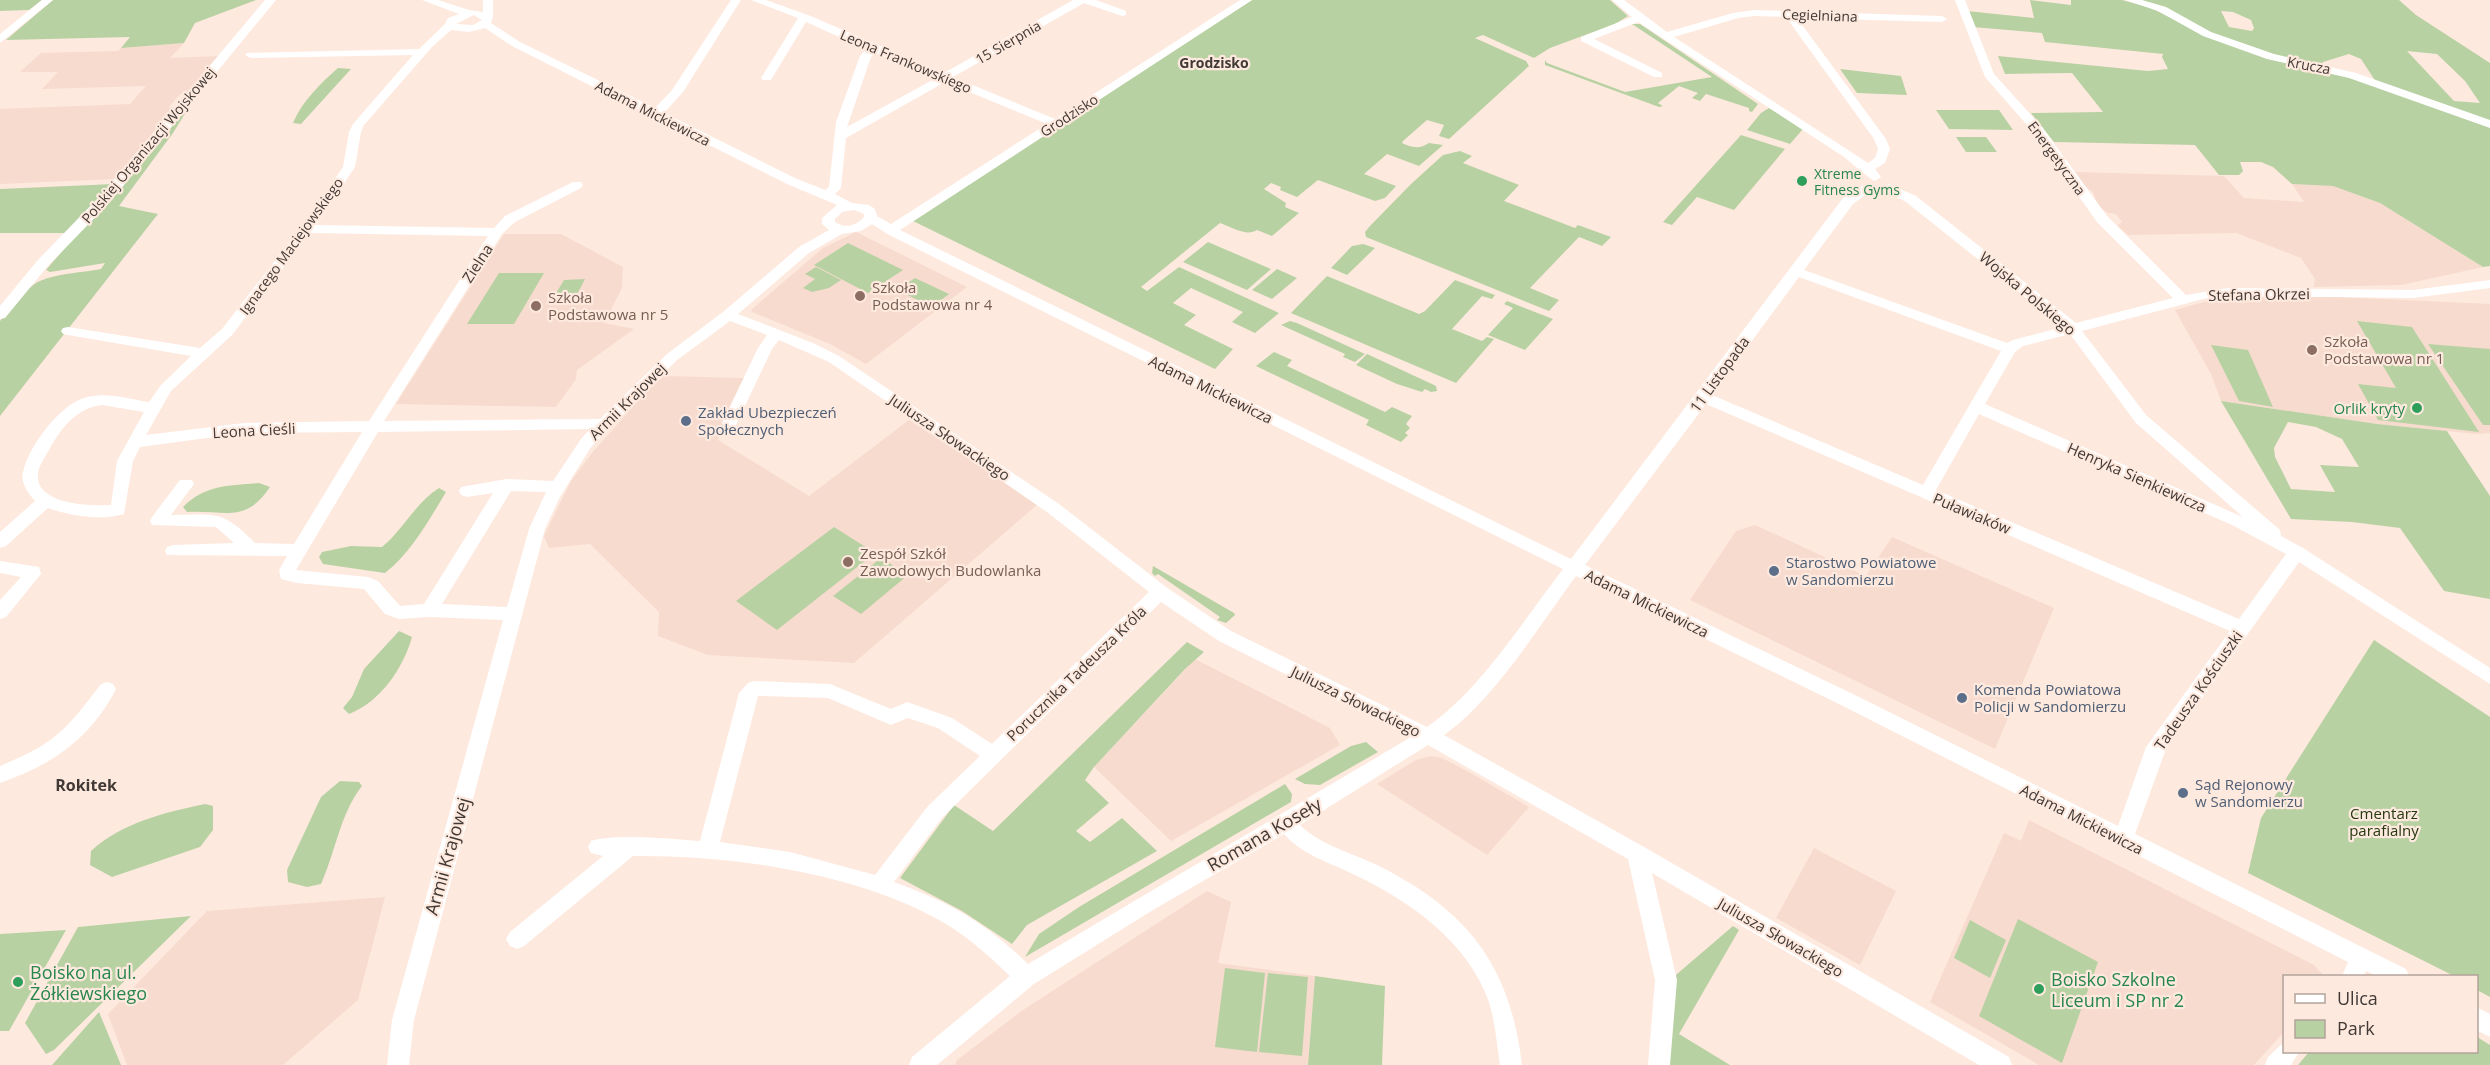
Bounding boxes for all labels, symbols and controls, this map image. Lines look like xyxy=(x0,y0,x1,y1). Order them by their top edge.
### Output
street label: Cegielniana xyxy=(1782,4,1858,26)
street label: 15 Sierpnia xyxy=(972,16,1044,68)
street label: Leona Frankowskiego xyxy=(837,25,975,97)
street label: Krucza xyxy=(2286,51,2332,79)
district label: Grodzisko xyxy=(1179,53,1249,72)
street label: Polskiej Organizacji Wojskowej xyxy=(77,63,219,227)
street label: Adama Mickiewicza xyxy=(592,76,714,150)
street label: Grodzisko xyxy=(1036,89,1102,141)
street label: Energetyczna xyxy=(2024,117,2090,199)
place label: Xtreme Fitness Gyms xyxy=(1814,164,1900,199)
street label: Ignacego Maciejowskiego xyxy=(235,174,347,318)
marker: Xtreme Fitness Gyms xyxy=(1795,174,1809,188)
street label: Zielna xyxy=(457,240,497,286)
street label: Wojska Polskiego xyxy=(1976,247,2080,339)
place label: Szkoła Podstawowa nr 4 xyxy=(872,277,993,314)
street label: Stefana Okrzei xyxy=(2208,283,2310,305)
place label: Szkoła Podstawowa nr 5 xyxy=(548,287,668,324)
marker: Szkoła Podstawowa nr 4 xyxy=(853,289,867,303)
marker: Szkoła Podstawowa nr 5 xyxy=(529,299,543,313)
place label: Szkoła Podstawowa nr 1 xyxy=(2324,331,2444,368)
street label: 11 Listopada xyxy=(1685,332,1753,416)
marker: Szkoła Podstawowa nr 1 xyxy=(2305,343,2319,357)
street label: Adama Mickiewicza xyxy=(1146,350,1276,428)
street label: Armii Krajowej xyxy=(584,358,670,444)
street label: Juliusza Słowackiego xyxy=(884,388,1014,485)
place label: Orlik kryty xyxy=(2333,398,2405,418)
marker: Orlik kryty xyxy=(2410,401,2424,415)
place label: Zakład Ubezpieczeń Społecznych xyxy=(698,402,837,439)
marker: Zakład Ubezpieczeń Społecznych xyxy=(679,414,693,428)
street label: Leona Cieśli xyxy=(212,418,296,442)
street label: Henryka Sienkiewicza xyxy=(2064,437,2210,517)
street label: Puławiaków xyxy=(1930,488,2014,538)
place label: Zespół Szkół Zawodowych Budowlanka xyxy=(860,543,1041,580)
place label: Starostwo Powiatowe w Sandomierzu xyxy=(1786,552,1936,589)
marker: Zespół Szkół Zawodowych Budowlanka xyxy=(841,555,855,569)
street label: Adama Mickiewicza xyxy=(1582,564,1712,642)
marker: Starostwo Powiatowe w Sandomierzu xyxy=(1767,564,1781,578)
street label: Porucznika Tadeusza Króla xyxy=(1002,601,1150,745)
street label: Tadeusza Kościuszki xyxy=(2149,626,2247,754)
street label: Juliusza Słowackiego xyxy=(1286,660,1424,741)
place label: Komenda Powiatowa Policji w Sandomierzu xyxy=(1974,679,2126,716)
marker: Komenda Powiatowa Policji w Sandomierzu xyxy=(1955,691,1969,705)
district label: Rokitek xyxy=(55,774,117,796)
place label: Sąd Rejonowy w Sandomierzu xyxy=(2195,774,2303,811)
street label: Adama Mickiewicza xyxy=(2017,779,2147,859)
marker: Sąd Rejonowy w Sandomierzu xyxy=(2176,786,2190,800)
street label: Romana Koseły xyxy=(1202,791,1326,876)
street label: Armii Krajowej xyxy=(419,794,475,918)
park label: Cmentarz parafialny xyxy=(2349,803,2419,840)
street label: Juliusza Słowackiego xyxy=(1713,892,1847,981)
place label: Boisko na ul. Żółkiewskiego xyxy=(30,960,147,1005)
place label: Boisko Szkolne Liceum i SP nr 2 xyxy=(2051,967,2184,1012)
marker: Boisko na ul. Żółkiewskiego xyxy=(11,975,25,989)
legend xyxy=(2283,975,2478,1053)
marker: Boisko Szkolne Liceum i SP nr 2 xyxy=(2032,982,2046,996)
text: Ulica xyxy=(2337,986,2378,1010)
text: Park xyxy=(2337,1016,2375,1040)

